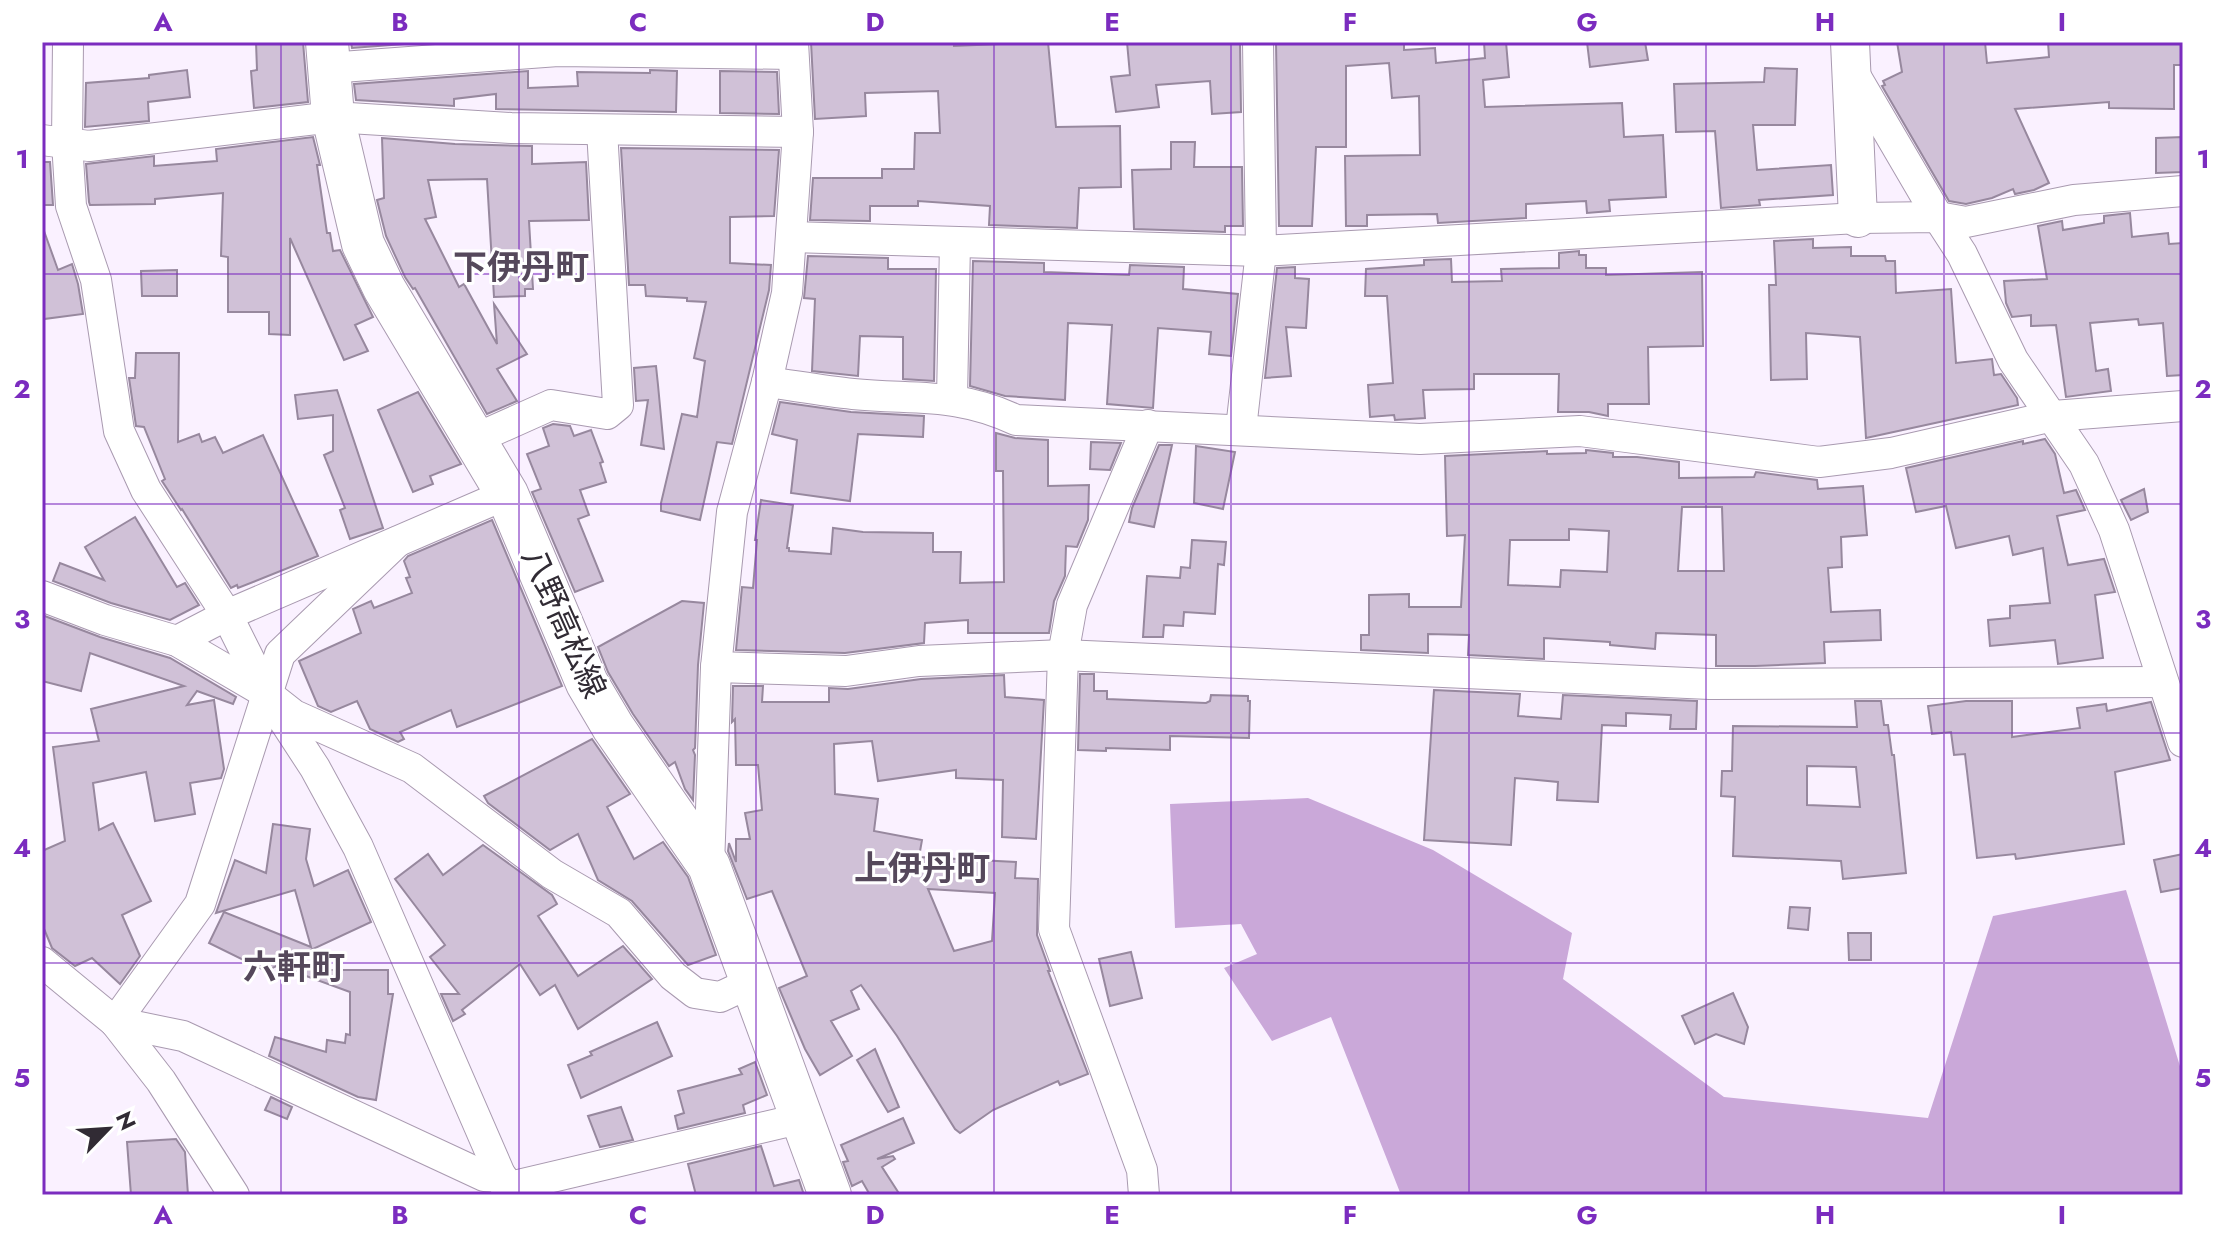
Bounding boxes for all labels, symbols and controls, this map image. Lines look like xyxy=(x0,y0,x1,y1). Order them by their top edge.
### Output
text: A xyxy=(152,3,173,41)
text: B xyxy=(391,3,409,41)
text: C xyxy=(629,3,647,41)
text: D xyxy=(865,3,885,41)
text: E xyxy=(1104,3,1120,41)
text: F xyxy=(1343,3,1357,41)
text: G xyxy=(1576,3,1598,41)
text: H xyxy=(1815,3,1835,41)
text: I xyxy=(2058,3,2066,41)
text: 1 xyxy=(15,140,29,178)
text: 1 xyxy=(2196,140,2210,178)
district label: 下伊丹町 xyxy=(453,243,589,292)
text: 2 xyxy=(13,370,31,408)
text: 2 xyxy=(2194,370,2212,408)
street label: 八野高松線 xyxy=(510,541,618,705)
text: 3 xyxy=(14,600,30,638)
text: 3 xyxy=(2195,600,2211,638)
text: 4 xyxy=(13,829,31,867)
text: 4 xyxy=(2194,829,2212,867)
district label: 上伊丹町 xyxy=(854,844,990,893)
district label: 六軒町 xyxy=(243,943,345,992)
text: 5 xyxy=(14,1059,30,1097)
text: 5 xyxy=(2195,1059,2211,1097)
north arrow xyxy=(68,1089,148,1169)
text: N xyxy=(108,1106,144,1135)
text: A xyxy=(152,1196,173,1234)
text: B xyxy=(391,1196,409,1234)
text: C xyxy=(629,1196,647,1234)
text: D xyxy=(865,1196,885,1234)
text: E xyxy=(1104,1196,1120,1234)
text: F xyxy=(1343,1196,1357,1234)
text: G xyxy=(1576,1196,1598,1234)
text: H xyxy=(1815,1196,1835,1234)
text: I xyxy=(2058,1196,2066,1234)

